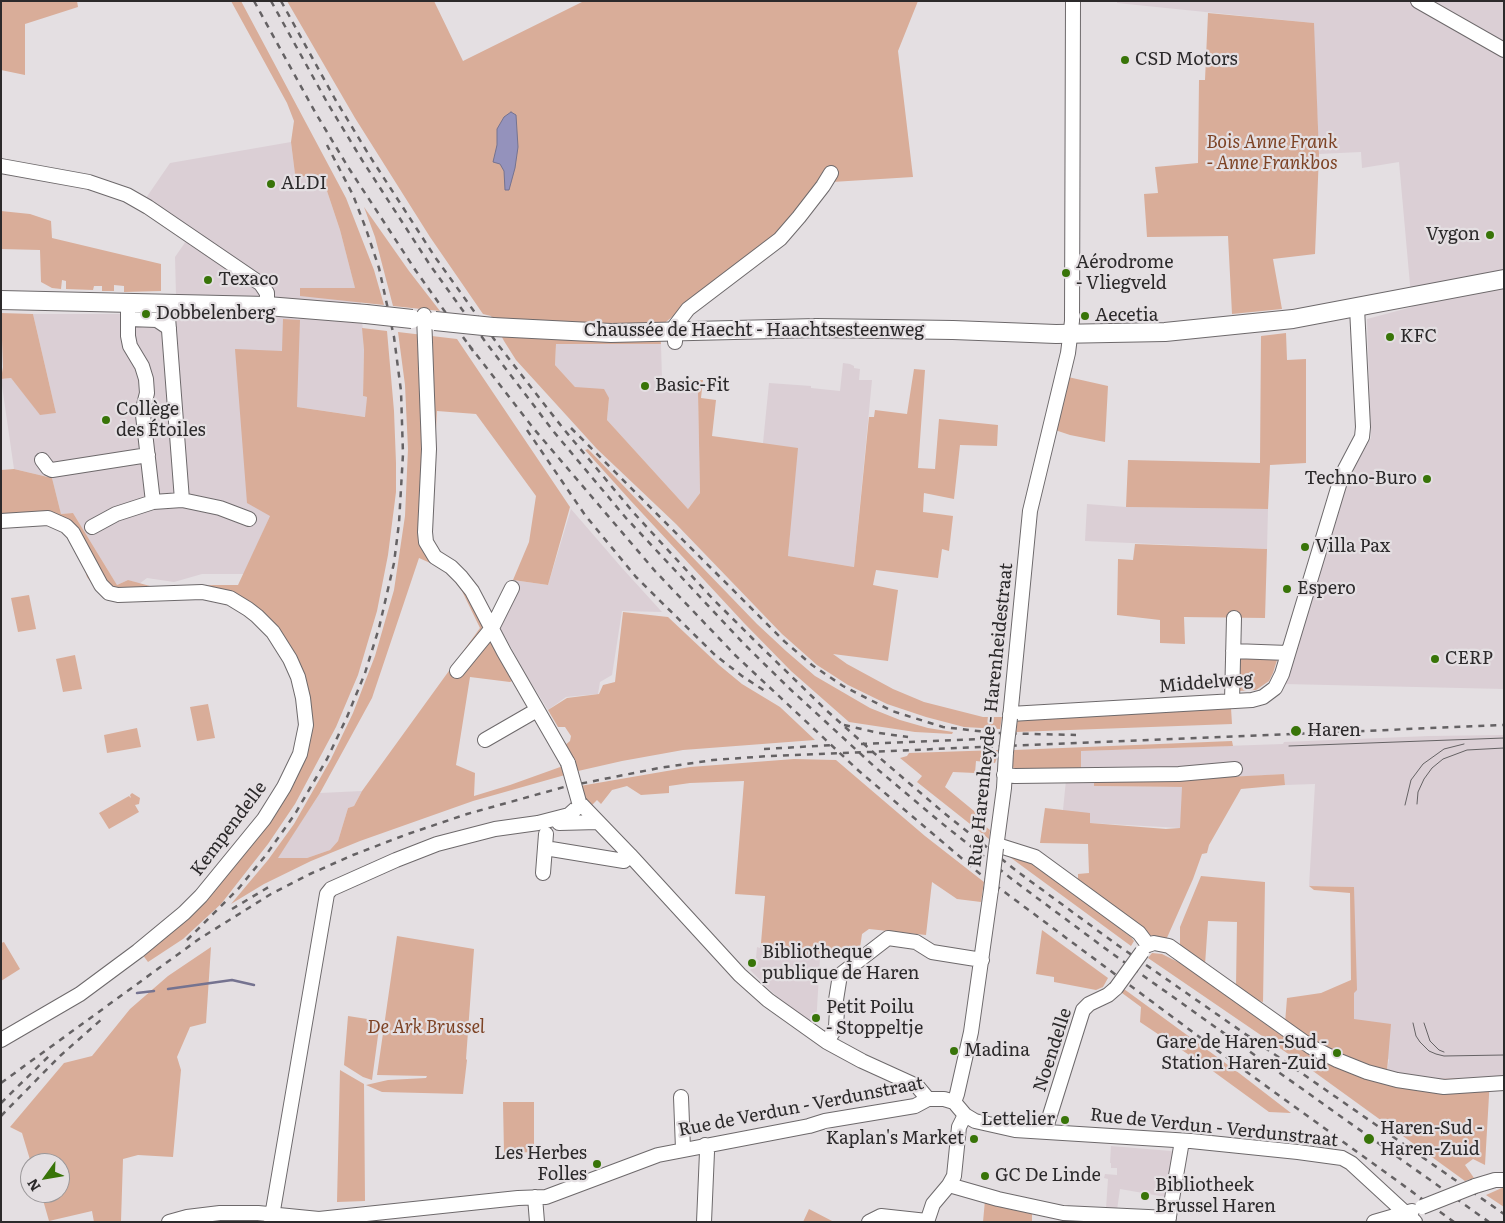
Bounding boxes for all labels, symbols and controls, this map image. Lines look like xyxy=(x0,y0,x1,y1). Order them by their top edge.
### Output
place label: CSD Motors xyxy=(1135,49,1238,71)
marker: CSD Motors xyxy=(1119,54,1131,66)
park label: Bois Anne Frank - Anne Frankbos xyxy=(1206,132,1338,174)
place label: ALDI xyxy=(281,173,327,195)
marker: ALDI xyxy=(265,178,277,190)
place label: Vygon xyxy=(1426,224,1480,246)
marker: Vygon xyxy=(1484,229,1496,241)
place label: Aérodrome - Vliegveld xyxy=(1076,252,1174,294)
marker: Aérodrome - Vliegveld xyxy=(1060,267,1072,279)
place label: Texaco xyxy=(218,269,279,291)
marker: Texaco xyxy=(202,274,214,286)
place label: Dobbelenberg xyxy=(156,303,275,325)
place label: Aecetia xyxy=(1095,305,1158,327)
marker: Dobbelenberg xyxy=(140,308,152,320)
marker: Aecetia xyxy=(1079,310,1091,322)
street label: Chaussée de Haecht - Haachtsesteenweg xyxy=(584,320,924,342)
place label: KFC xyxy=(1400,326,1437,348)
marker: KFC xyxy=(1384,331,1396,343)
place label: Basic-Fit xyxy=(655,375,730,397)
marker: Basic-Fit xyxy=(639,380,651,392)
place label: Collège des Étoiles xyxy=(116,399,206,442)
marker: Collège des Étoiles xyxy=(100,414,112,426)
place label: Techno-Buro xyxy=(1304,468,1417,490)
marker: Techno-Buro xyxy=(1421,473,1433,485)
place label: Villa Pax xyxy=(1315,536,1390,558)
marker: Villa Pax xyxy=(1299,541,1311,553)
street label: Rue Harenheyde - Harenheidestraat xyxy=(964,562,1018,868)
place label: Espero xyxy=(1297,578,1356,600)
marker: Espero xyxy=(1281,583,1293,595)
place label: CERP xyxy=(1445,648,1493,670)
marker: CERP xyxy=(1429,653,1441,665)
street label: Middelweg xyxy=(1158,668,1254,698)
place label: Haren xyxy=(1307,720,1361,742)
marker: Haren xyxy=(1289,724,1303,738)
street label: Kempendelle xyxy=(186,777,272,881)
place label: Bibliotheque publique de Haren xyxy=(762,942,920,984)
marker: Bibliotheque publique de Haren xyxy=(746,957,758,969)
place label: Petit Poilu - Stoppeltje xyxy=(826,997,923,1040)
street label: Noendelle xyxy=(1029,1005,1077,1095)
marker: Petit Poilu - Stoppeltje xyxy=(810,1012,822,1024)
park label: De Ark Brussel xyxy=(367,1017,485,1039)
place label: Gare de Haren-Sud - Station Haren-Zuid xyxy=(1156,1032,1327,1074)
place label: Madina xyxy=(964,1040,1030,1062)
marker: Madina xyxy=(948,1045,960,1057)
marker: Gare de Haren-Sud - Station Haren-Zuid xyxy=(1331,1047,1343,1059)
street label: Rue de Verdun - Verdunstraat xyxy=(677,1073,925,1141)
street label: Rue de Verdun - Verdunstraat xyxy=(1089,1104,1339,1152)
place label: Lettelier xyxy=(981,1109,1055,1131)
marker: Lettelier xyxy=(1059,1114,1071,1126)
place label: Haren-Sud - Haren-Zuid xyxy=(1380,1118,1483,1160)
place label: Kaplan's Market xyxy=(826,1128,964,1150)
marker: Haren-Sud - Haren-Zuid xyxy=(1362,1132,1376,1146)
marker: Kaplan's Market xyxy=(968,1133,980,1145)
place label: Les Herbes Folles xyxy=(494,1143,587,1186)
north arrow xyxy=(20,1153,70,1203)
marker: Les Herbes Folles xyxy=(591,1158,603,1170)
place label: GC De Linde xyxy=(995,1165,1101,1187)
marker: GC De Linde xyxy=(979,1170,991,1182)
text: N xyxy=(22,1175,45,1196)
place label: Bibliotheek Brussel Haren xyxy=(1155,1175,1276,1218)
marker: Bibliotheek Brussel Haren xyxy=(1139,1190,1151,1202)

